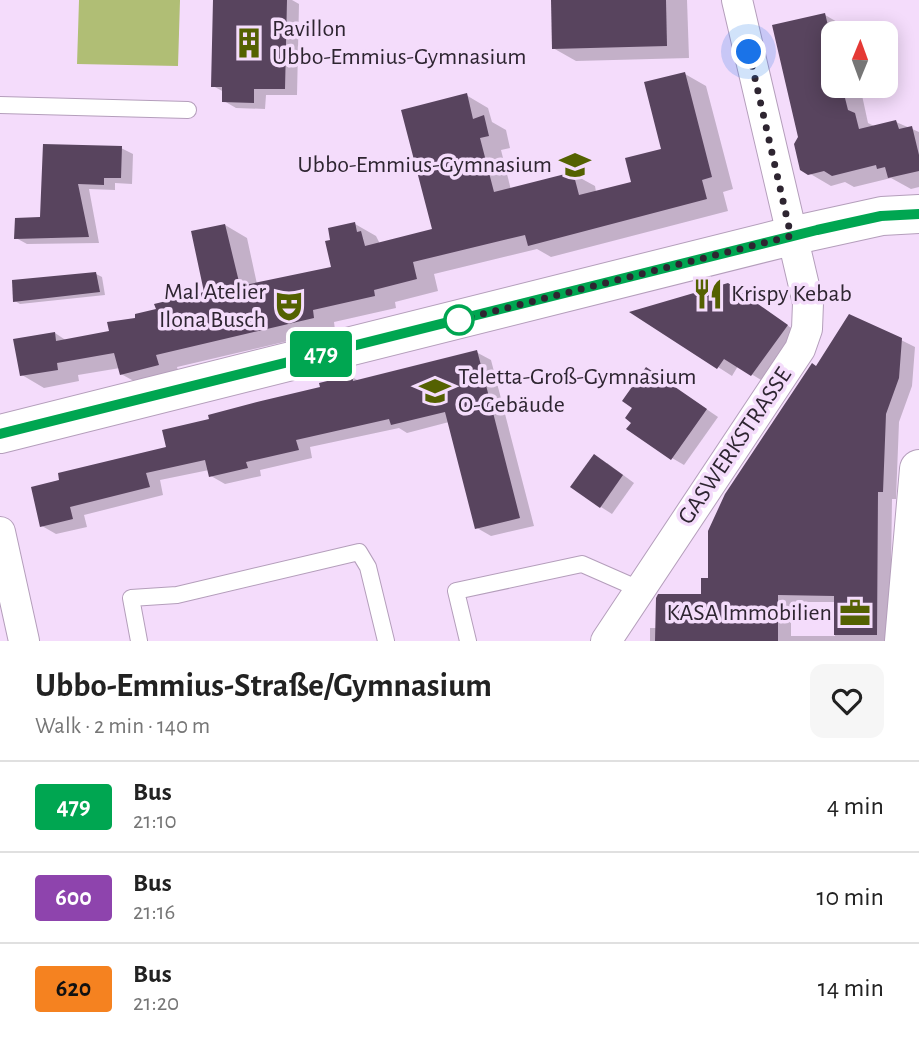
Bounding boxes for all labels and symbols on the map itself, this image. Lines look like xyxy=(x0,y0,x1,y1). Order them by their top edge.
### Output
place label: Pavillon Ubbo-Emmius-Gymnasium xyxy=(272,17,526,69)
north arrow xyxy=(821,21,898,98)
building icon: Pavillon Ubbo-Emmius-Gymnasium xyxy=(232,26,266,60)
your location xyxy=(731,34,766,69)
school or university icon: Ubbo-Emmius-Gymnasium xyxy=(558,148,592,182)
place label: Ubbo-Emmius-Gymnasium xyxy=(298,153,552,177)
restaurant icon: Krispy Kebab xyxy=(691,277,725,311)
place label: Mal Atelier Ilona Busch xyxy=(159,280,266,332)
place label: Krispy Kebab xyxy=(731,282,852,306)
theatre icon: Mal Atelier Ilona Busch xyxy=(272,289,306,323)
unlabelled marker xyxy=(444,305,474,335)
line badge: 479 xyxy=(281,331,361,377)
street label: GASWERKSTRASSE xyxy=(674,363,796,529)
place label: Teletta-Groß-Gymnasium O-Gebäude xyxy=(458,365,696,417)
school or university icon: Teletta-Groß-Gymnasium O-Gebäude xyxy=(418,374,452,408)
office icon: KASA Immobilien xyxy=(838,596,872,630)
place label: KASA Immobilien xyxy=(666,601,832,625)

